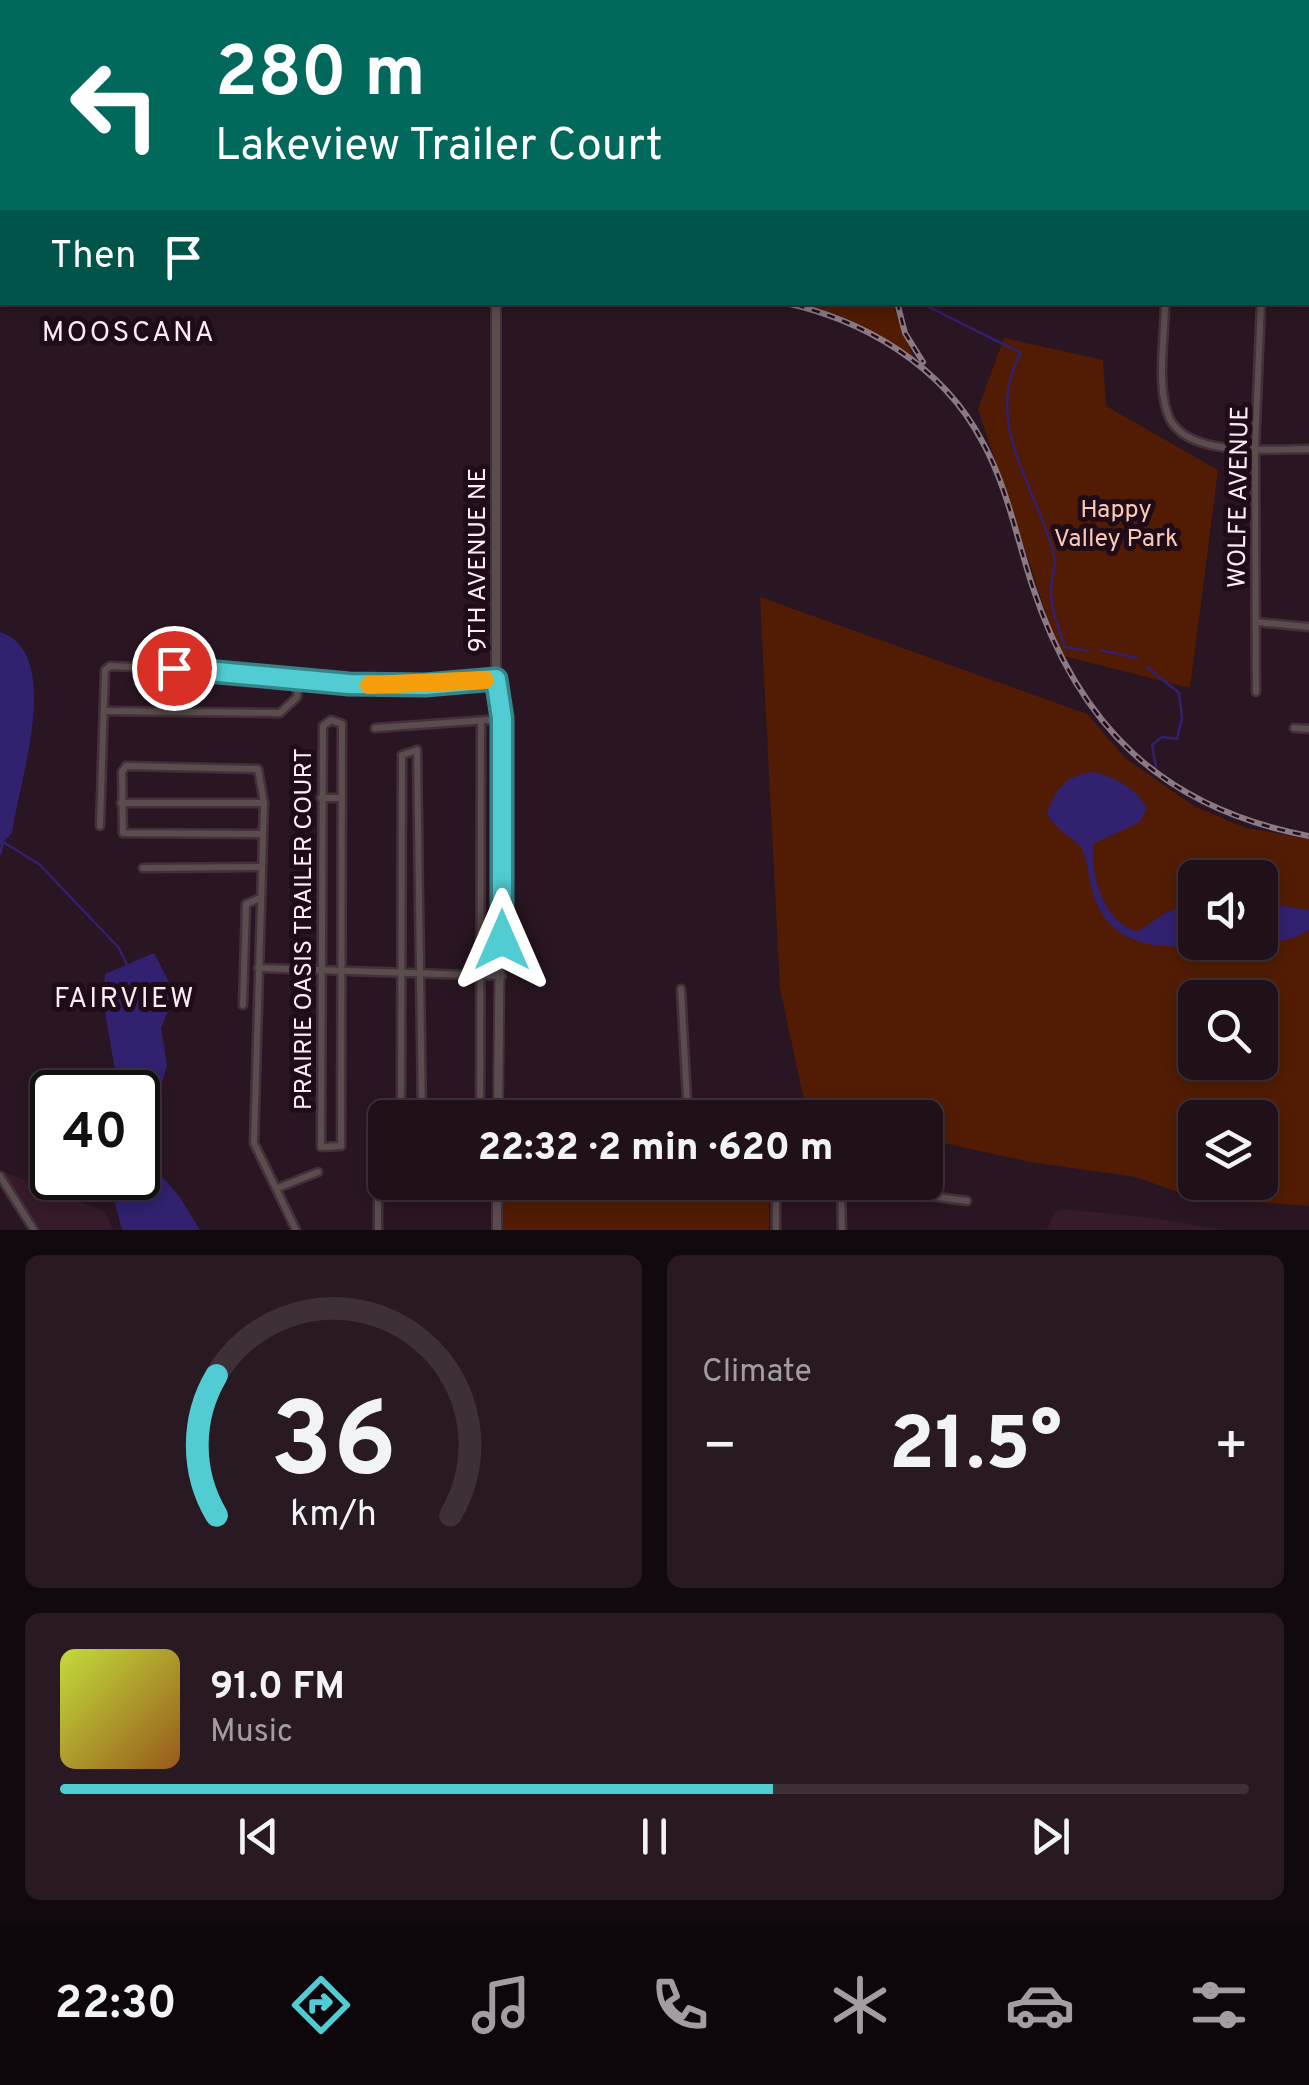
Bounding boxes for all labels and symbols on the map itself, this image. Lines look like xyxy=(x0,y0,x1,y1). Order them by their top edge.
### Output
district label: MOOSCANA xyxy=(42,316,216,352)
street label: WOLFE AVENUE xyxy=(1222,406,1258,588)
street label: 9TH AVENUE NE xyxy=(463,468,495,652)
park label: Happy Valley Park xyxy=(1054,495,1178,556)
pin xyxy=(132,626,217,711)
street label: PRAIRIE OASIS TRAILER COURT xyxy=(289,748,321,1110)
position arrow xyxy=(450,888,554,992)
district label: FAIRVIEW xyxy=(54,982,196,1018)
speed limit sign: 40 xyxy=(30,1070,160,1200)

